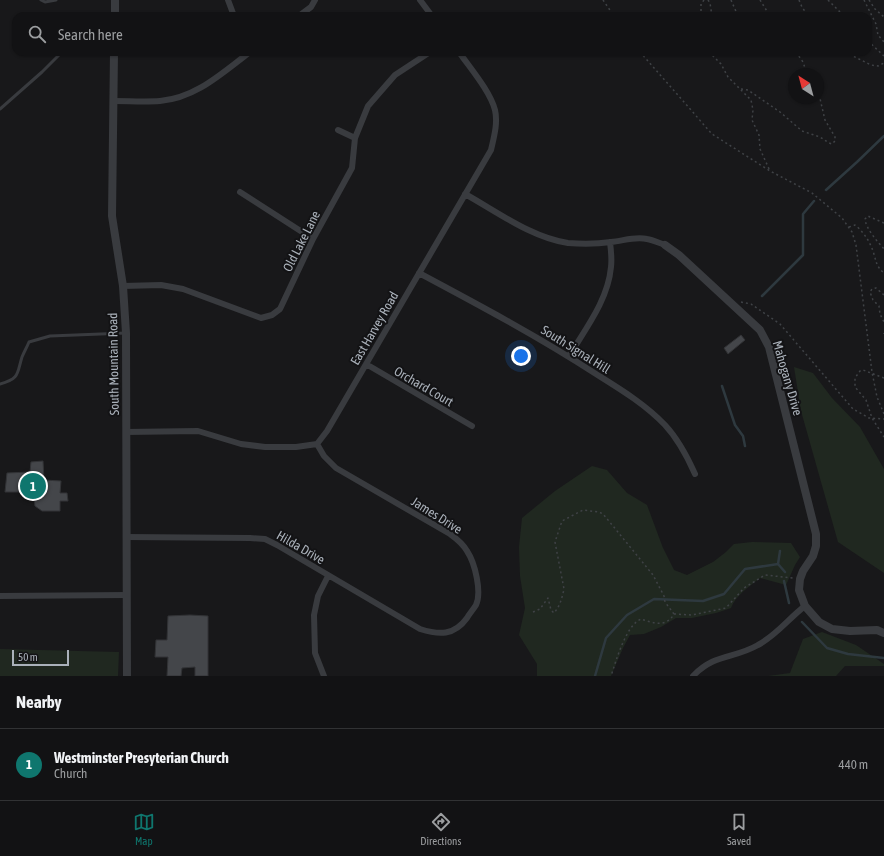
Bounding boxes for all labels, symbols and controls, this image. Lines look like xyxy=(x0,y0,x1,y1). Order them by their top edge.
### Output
search box xyxy=(12,12,872,56)
icon: search xyxy=(26,23,48,45)
text: Search here xyxy=(58,26,123,43)
north arrow xyxy=(788,68,824,104)
street label: Old Lake Lane xyxy=(280,208,323,274)
street label: East Harvey Road xyxy=(347,289,401,368)
street label: South Mountain Road xyxy=(105,312,122,415)
street label: South Signal Hill xyxy=(538,322,614,377)
street label: Mahogany Drive xyxy=(770,339,805,417)
your location xyxy=(511,346,531,366)
street label: Orchard Court xyxy=(391,363,456,410)
pin: 1 xyxy=(20,471,46,501)
street label: James Drive xyxy=(409,494,465,537)
street label: Hilda Drive xyxy=(274,528,328,567)
scale bar xyxy=(12,648,69,667)
text: 50 m xyxy=(18,651,38,663)
text: Nearby xyxy=(16,692,62,712)
text: Westminster Presyterian Church xyxy=(54,749,229,766)
text: 1 xyxy=(26,757,32,772)
text: 440 m xyxy=(839,757,868,772)
text: Church xyxy=(54,766,87,781)
tab: Map xyxy=(133,811,155,847)
tab: Directions xyxy=(420,811,461,847)
tab: Saved xyxy=(727,811,751,847)

